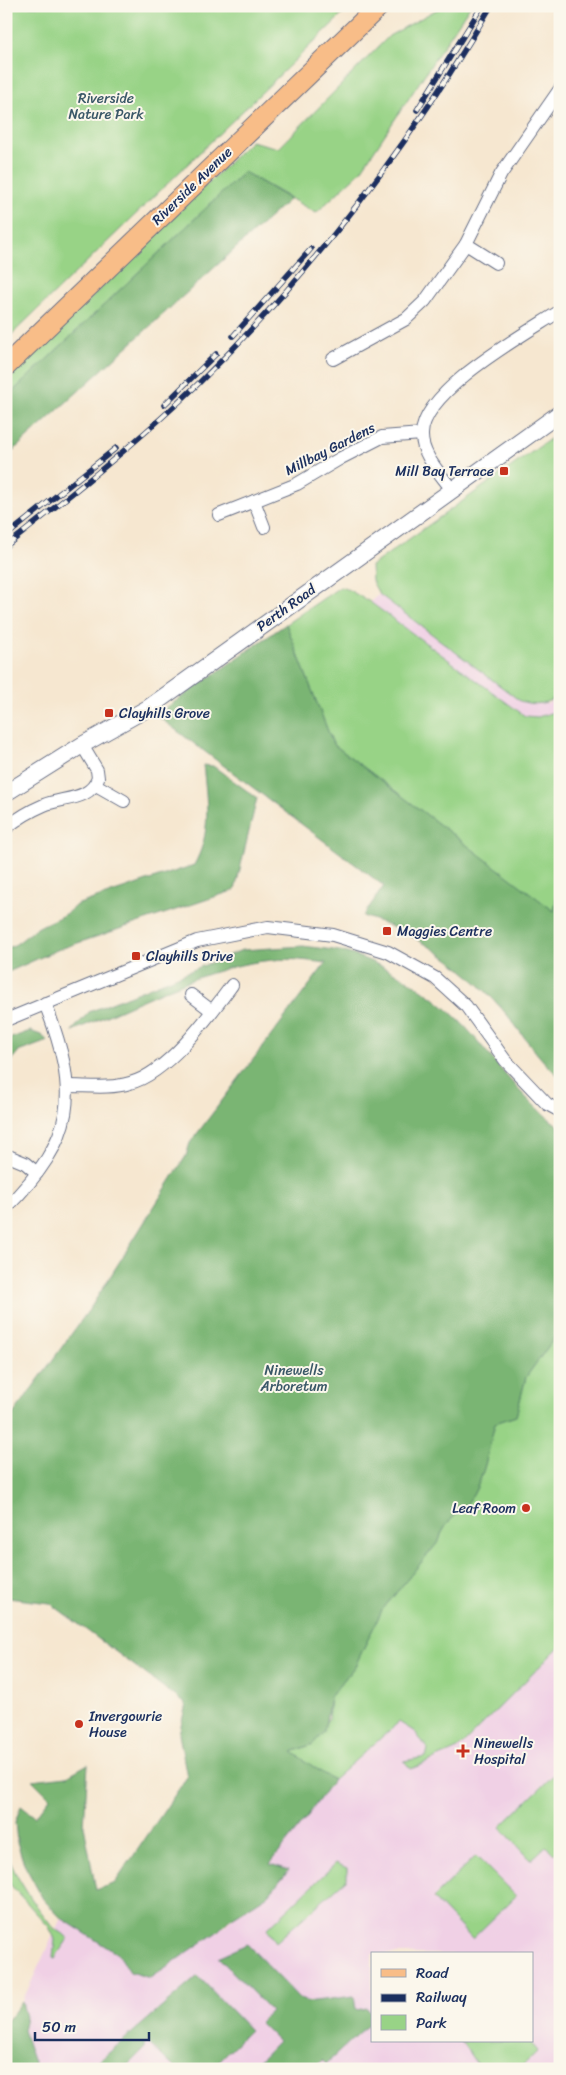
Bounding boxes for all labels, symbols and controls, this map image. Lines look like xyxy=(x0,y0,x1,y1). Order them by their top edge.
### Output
park label: Riverside Nature Park xyxy=(68,86,144,127)
street label: Riverside Avenue xyxy=(146,141,238,231)
street label: Millbay Gardens xyxy=(280,415,380,483)
place label: Mill Bay Terrace xyxy=(395,459,494,484)
marker: Mill Bay Terrace xyxy=(498,465,510,477)
street label: Perth Road xyxy=(251,577,322,638)
place label: Clayhills Grove xyxy=(119,701,210,726)
marker: Clayhills Grove xyxy=(103,707,115,719)
place label: Maggies Centre xyxy=(397,919,492,944)
marker: Maggies Centre xyxy=(381,925,393,937)
place label: Clayhills Drive xyxy=(146,944,233,969)
marker: Clayhills Drive xyxy=(130,950,142,962)
park label: Ninewells Arboretum xyxy=(260,1358,328,1399)
place label: Leaf Room xyxy=(452,1496,516,1521)
marker: Leaf Room xyxy=(520,1502,532,1514)
place label: Invergowrie House xyxy=(88,1704,162,1745)
marker: Invergowrie House xyxy=(73,1718,85,1730)
place label: Ninewells Hospital xyxy=(474,1731,534,1772)
marker: Ninewells Hospital xyxy=(456,1744,470,1758)
legend xyxy=(371,1952,534,2042)
text: Road xyxy=(416,1960,449,1986)
text: Railway xyxy=(416,1984,467,2010)
scale bar xyxy=(35,2010,149,2042)
text: Park xyxy=(416,2010,447,2036)
text: 50 m xyxy=(42,2014,77,2040)

